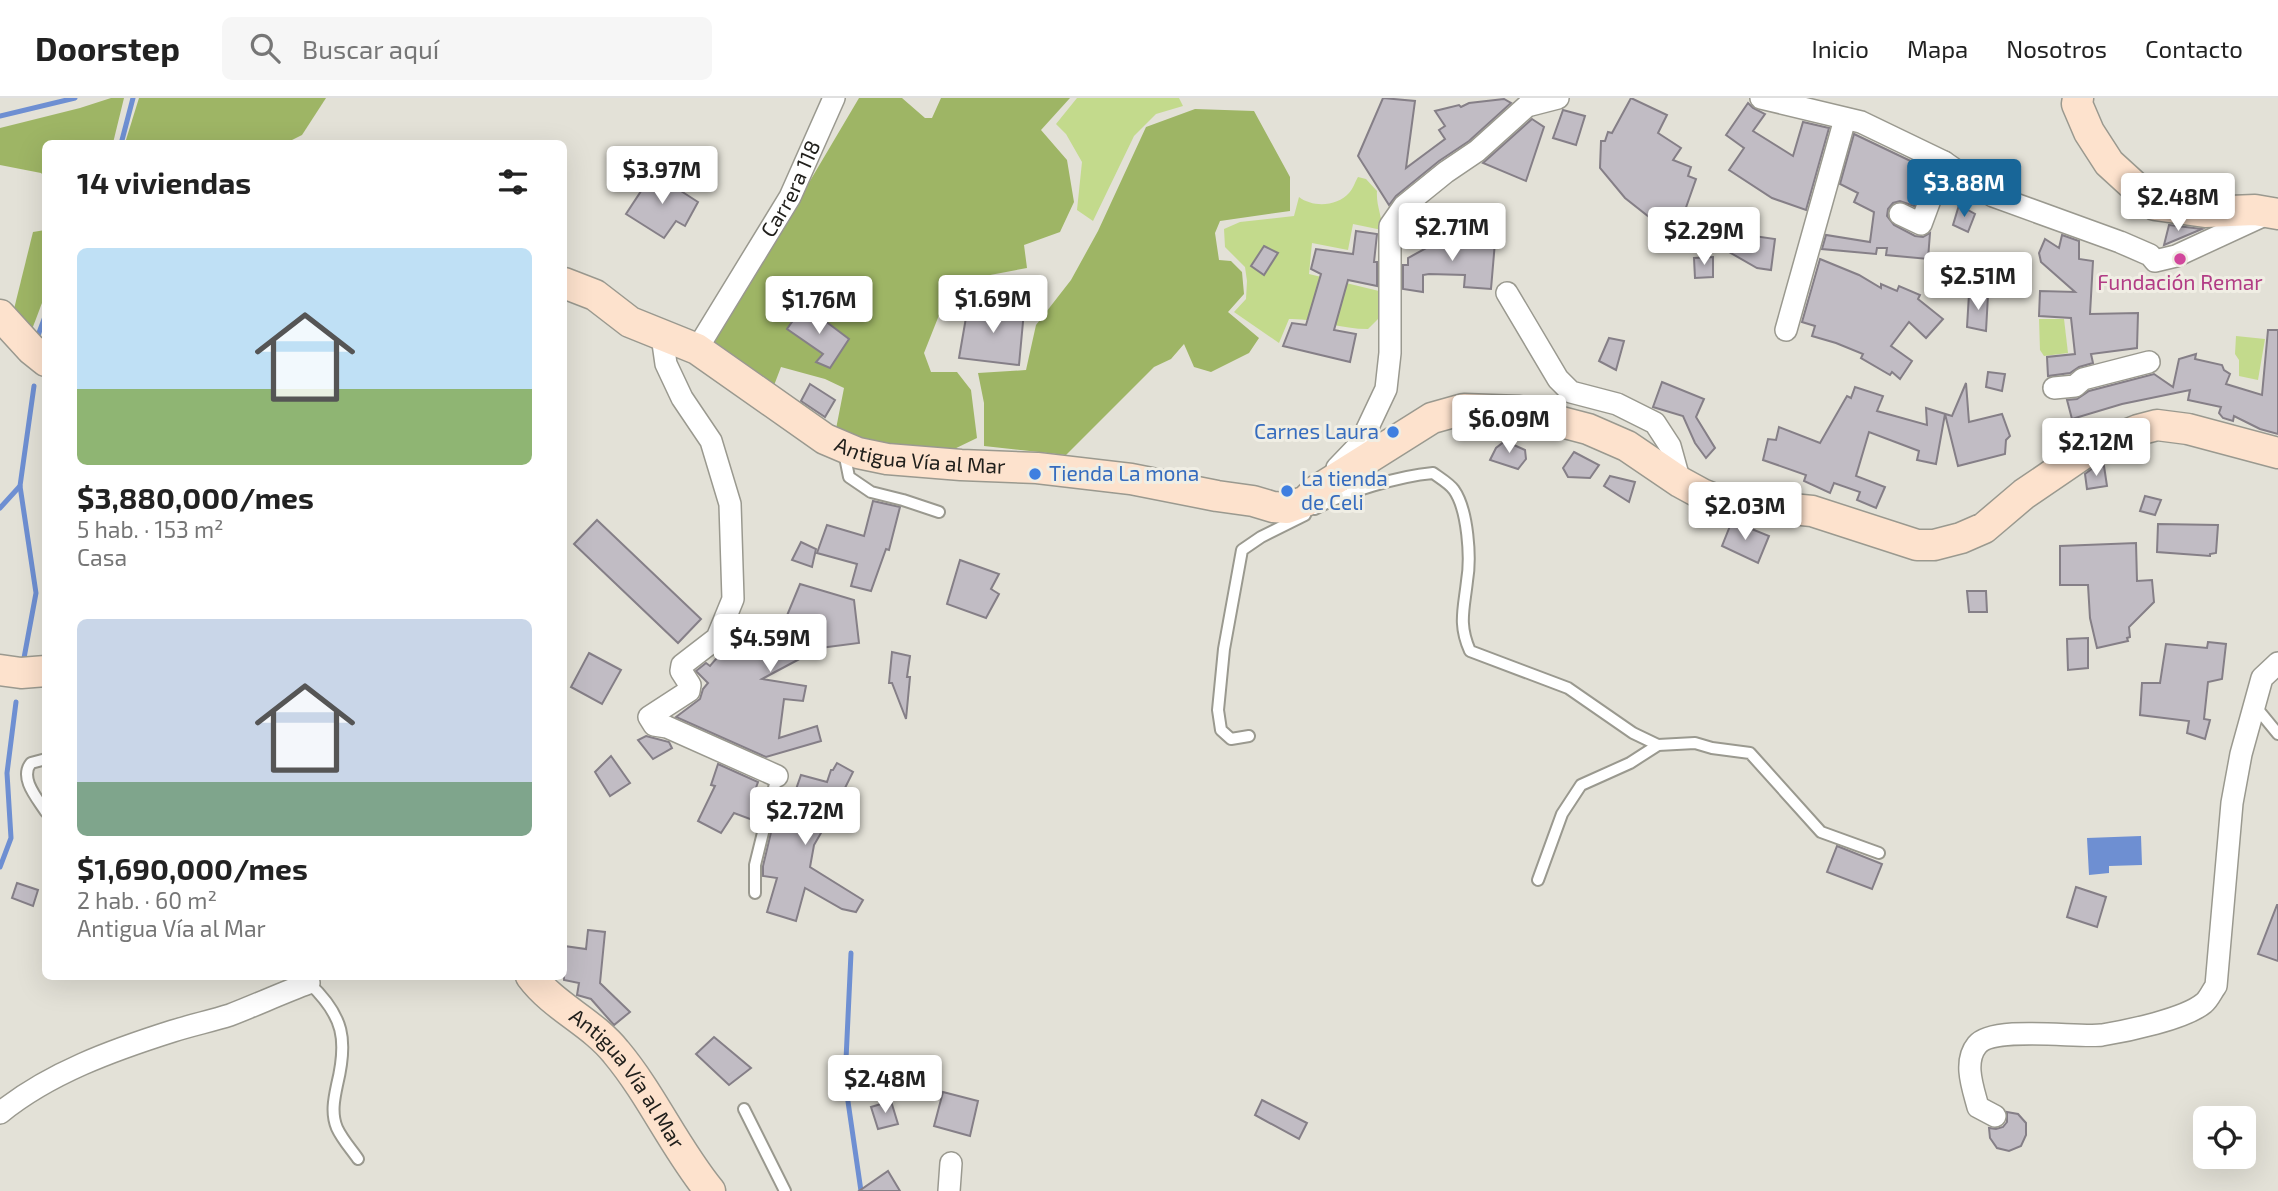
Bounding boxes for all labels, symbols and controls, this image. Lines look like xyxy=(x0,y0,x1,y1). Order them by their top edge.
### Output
search box xyxy=(222,17,712,80)
text: Doorstep xyxy=(35,28,180,68)
icon: search xyxy=(246,29,284,67)
text: Buscar aquí xyxy=(302,33,439,64)
text: Inicio xyxy=(1811,34,1869,63)
text: Mapa xyxy=(1907,34,1968,63)
text: Nosotros xyxy=(2006,34,2107,63)
text: Contacto xyxy=(2145,34,2243,63)
street label: Carrera 118 xyxy=(755,136,825,241)
pin: $3.97M xyxy=(605,146,719,206)
text: $3.97M xyxy=(623,155,701,183)
pin: $3.88M xyxy=(1907,159,2021,219)
icon: filters xyxy=(494,163,532,201)
text: 14 viviendas xyxy=(77,164,251,200)
text: $3.88M xyxy=(1923,168,2005,196)
pin: $2.48M xyxy=(2121,174,2235,233)
text: $2.48M xyxy=(2137,182,2219,210)
pin: $2.71M xyxy=(1395,204,1509,263)
pin: $2.29M xyxy=(1647,208,1761,267)
text: $2.71M xyxy=(1415,212,1489,240)
text: $2.29M xyxy=(1664,216,1744,244)
marker: Fundación Remar xyxy=(2172,251,2188,267)
pin: $2.51M xyxy=(1921,252,2035,312)
text: $2.51M xyxy=(1940,261,2016,289)
place label: Fundación Remar xyxy=(2097,269,2263,294)
pin: $1.69M xyxy=(936,275,1050,335)
pin: $1.76M xyxy=(762,276,876,336)
text: $1.69M xyxy=(954,284,1032,312)
text: $1.76M xyxy=(782,285,856,313)
icon: home xyxy=(242,294,368,420)
pin: $6.09M xyxy=(1452,396,1566,455)
text: $6.09M xyxy=(1468,404,1550,432)
place label: Carnes Laura xyxy=(1254,418,1379,443)
pin: $2.12M xyxy=(2039,418,2153,478)
marker: Carnes Laura xyxy=(1385,424,1401,440)
text: $2.12M xyxy=(2058,427,2134,455)
street label: Antigua Vía al Mar xyxy=(831,431,1006,478)
place label: Tienda La mona xyxy=(1049,460,1199,485)
place label: La tienda de Celi xyxy=(1301,465,1388,514)
marker: Tienda La mona xyxy=(1027,466,1043,482)
text: $3,880,000/mes xyxy=(77,479,314,515)
pin: $2.03M xyxy=(1688,482,1802,542)
marker: La tienda de Celi xyxy=(1279,483,1295,499)
text: $2.03M xyxy=(1705,491,1785,519)
text: 5 hab. · 153 m² xyxy=(77,515,224,543)
text: Casa xyxy=(77,543,127,571)
pin: $4.59M xyxy=(713,614,827,674)
text: $4.59M xyxy=(730,623,810,651)
icon: home xyxy=(242,665,368,791)
pin: $2.72M xyxy=(748,788,862,847)
text: $2.72M xyxy=(766,796,844,824)
text: $1,690,000/mes xyxy=(77,850,308,886)
text: 2 hab. · 60 m² xyxy=(77,886,217,914)
text: Antigua Vía al Mar xyxy=(77,914,266,942)
street label: Antigua Vía al Mar xyxy=(565,1002,691,1153)
pin: $2.48M xyxy=(828,1056,942,1115)
text: $2.48M xyxy=(844,1064,926,1092)
map controls xyxy=(2193,1106,2256,1169)
button: locate xyxy=(2193,1106,2256,1169)

